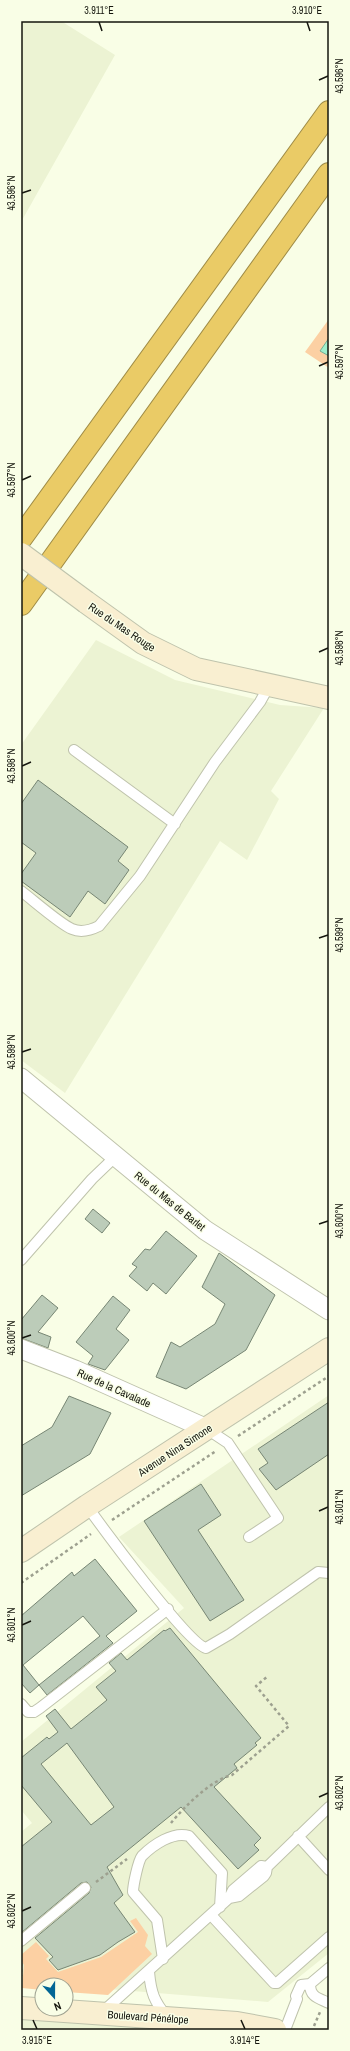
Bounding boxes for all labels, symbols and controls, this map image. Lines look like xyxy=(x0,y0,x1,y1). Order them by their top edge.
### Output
text: 3.911°E xyxy=(84,4,114,17)
text: 3.910°E xyxy=(292,4,322,17)
text: 43.596°N xyxy=(333,58,346,94)
text: 43.596°N xyxy=(5,175,18,211)
text: 43.597°N xyxy=(333,344,346,380)
text: 43.597°N xyxy=(5,462,18,498)
street label: Rue du Mas Rouge xyxy=(86,599,158,655)
text: 43.598°N xyxy=(333,630,346,666)
text: 43.598°N xyxy=(5,748,18,784)
text: 43.599°N xyxy=(333,917,346,953)
text: 43.599°N xyxy=(5,1034,18,1070)
street label: Rue du Mas de Barlet xyxy=(132,1168,209,1234)
text: 43.600°N xyxy=(333,1203,346,1239)
text: 43.600°N xyxy=(5,1320,18,1356)
street label: Rue de la Cavalade xyxy=(75,1365,153,1411)
street label: Avenue Nina Simone xyxy=(134,1421,215,1480)
text: 43.601°N xyxy=(333,1489,346,1525)
text: 43.601°N xyxy=(5,1607,18,1643)
text: 43.602°N xyxy=(333,1775,346,1811)
text: 43.602°N xyxy=(5,1893,18,1929)
north arrow xyxy=(34,1977,74,2017)
text: N xyxy=(52,1999,63,2014)
street label: Boulevard Pénélope xyxy=(107,2007,189,2027)
text: 3.915°E xyxy=(22,2034,52,2047)
text: 3.914°E xyxy=(230,2034,260,2047)

